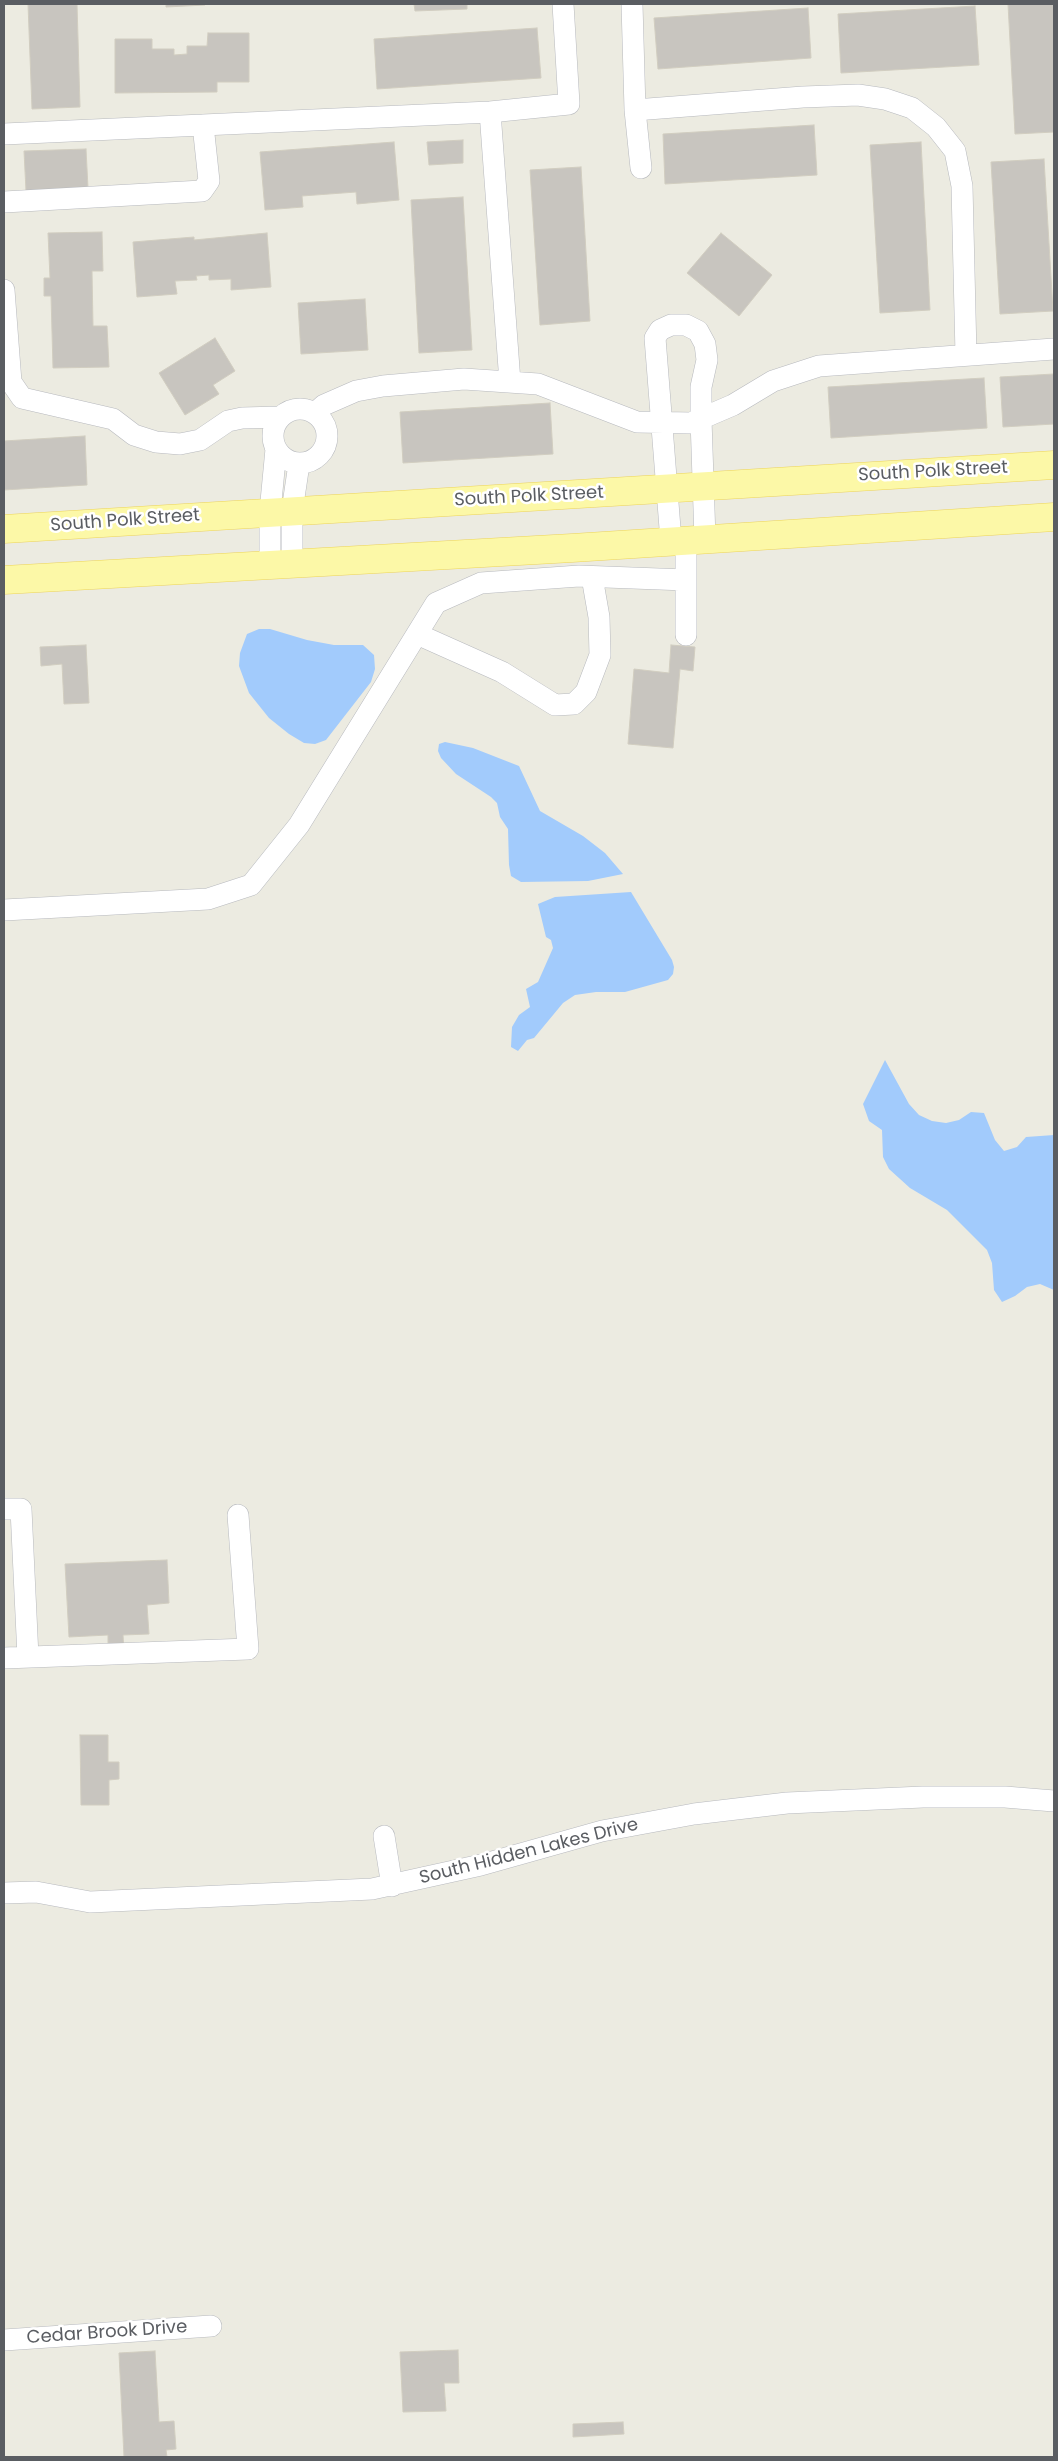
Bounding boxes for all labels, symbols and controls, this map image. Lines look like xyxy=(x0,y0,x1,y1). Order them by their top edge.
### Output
street label: South Polk Street xyxy=(858,457,1008,487)
street label: South Polk Street xyxy=(454,482,604,512)
street label: South Polk Street xyxy=(50,505,200,537)
street label: South Hidden Lakes Drive xyxy=(417,1814,641,1890)
street label: Cedar Brook Drive xyxy=(26,2317,188,2349)

